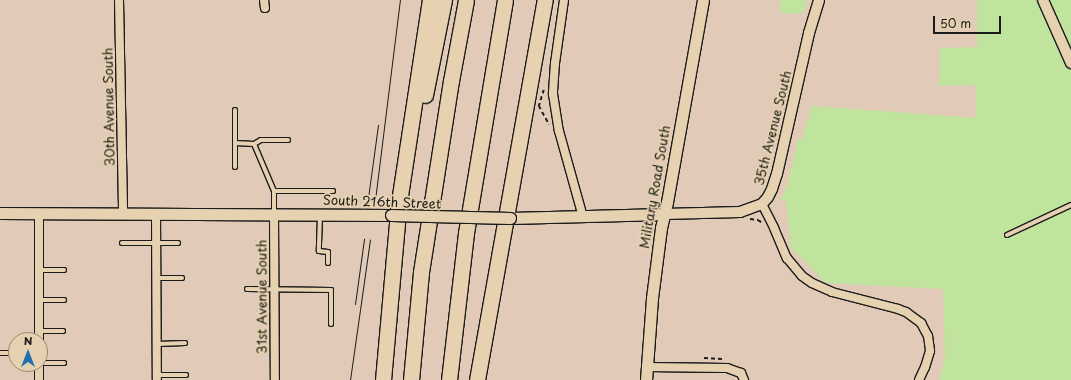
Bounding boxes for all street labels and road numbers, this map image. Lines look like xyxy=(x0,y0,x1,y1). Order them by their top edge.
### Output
street label: 30th Avenue South xyxy=(100,47,118,167)
street label: 35th Avenue South xyxy=(751,69,795,187)
street label: Military Road South xyxy=(636,124,674,250)
street label: South 216th Street xyxy=(322,192,442,212)
street label: 31st Avenue South xyxy=(254,239,270,355)

